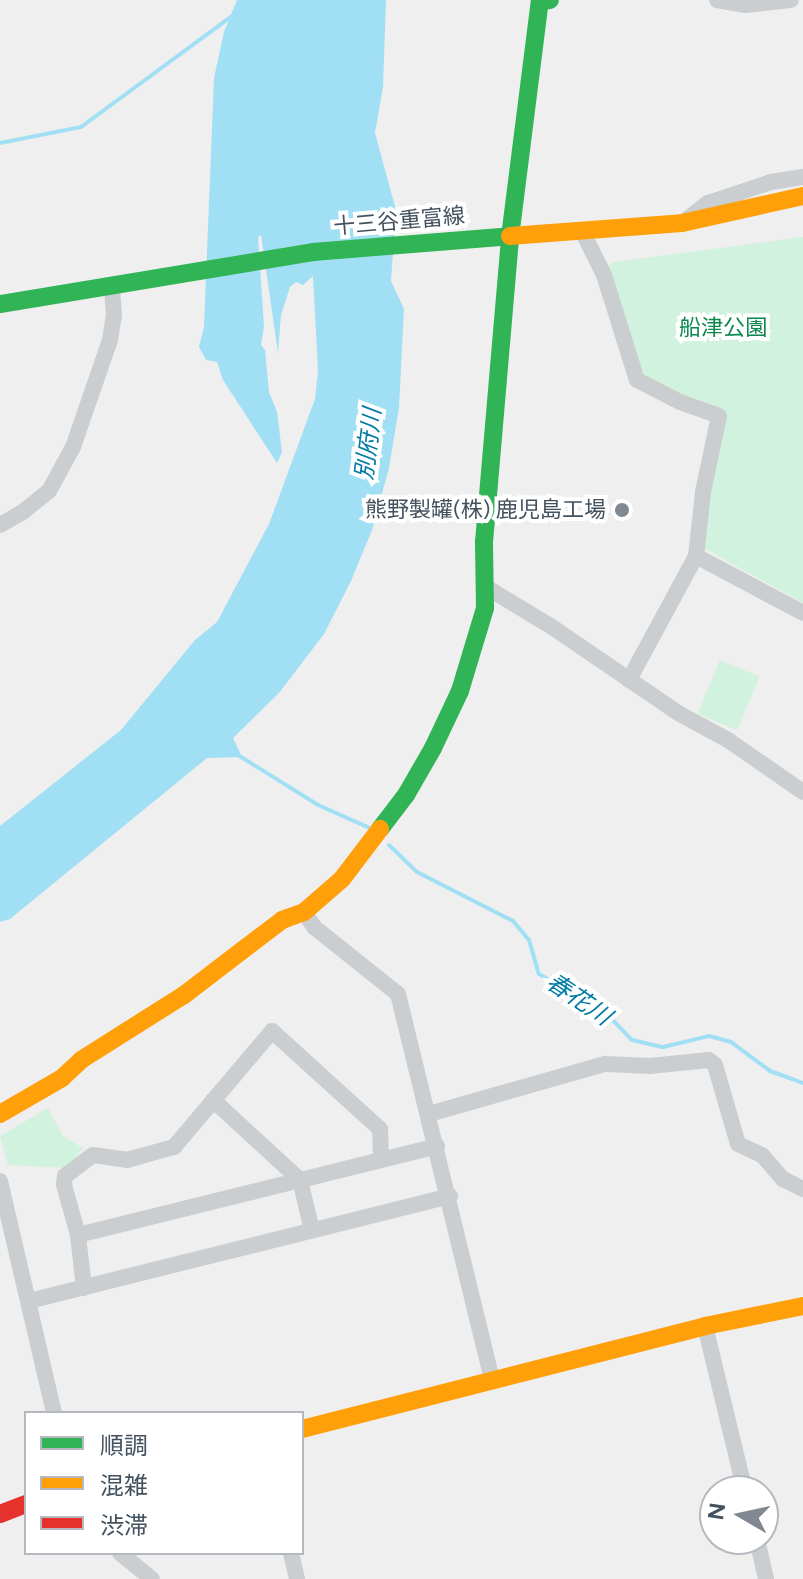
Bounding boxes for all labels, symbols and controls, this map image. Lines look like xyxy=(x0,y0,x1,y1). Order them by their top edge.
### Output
street label: 十三谷重富線 xyxy=(332,202,466,240)
park label: 船津公園 xyxy=(679,315,767,341)
water label: 別府川 xyxy=(349,407,387,481)
place label: 熊野製罐(株) 鹿児島工場 xyxy=(365,497,606,523)
marker: 熊野製罐(株) 鹿児島工場 xyxy=(613,501,631,519)
water label: 春花川 xyxy=(541,967,617,1031)
legend xyxy=(24,1411,304,1555)
text: 順調 xyxy=(100,1431,148,1460)
text: 混雑 xyxy=(100,1471,148,1500)
north arrow xyxy=(699,1475,779,1555)
text: N xyxy=(702,1501,731,1522)
text: 渋滞 xyxy=(100,1511,148,1540)

